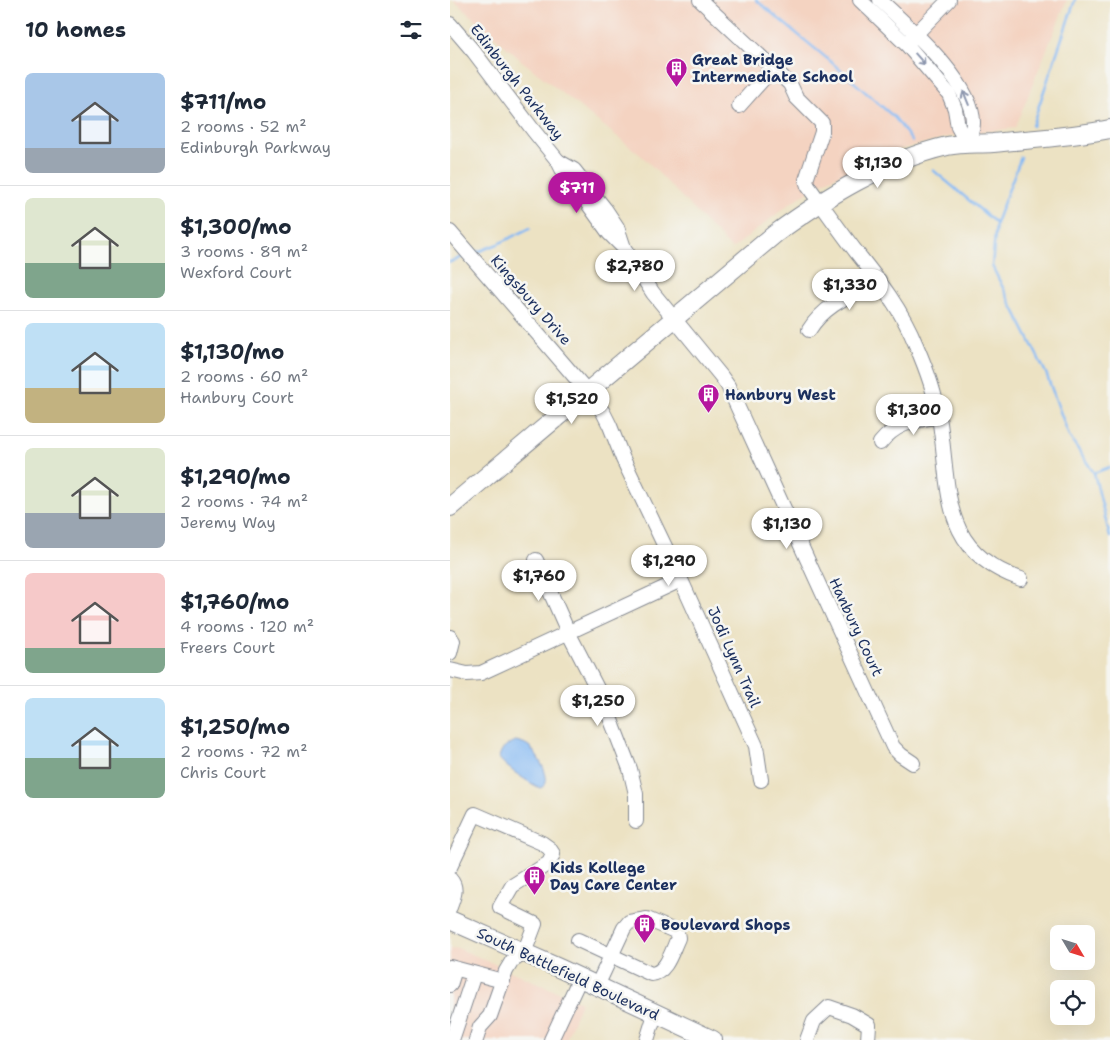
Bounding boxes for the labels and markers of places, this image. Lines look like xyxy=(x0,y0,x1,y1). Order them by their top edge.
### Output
place label: Great Bridge Intermediate School xyxy=(692,50,853,87)
building icon: Great Bridge Intermediate School xyxy=(664,57,688,88)
pin: $1,130 xyxy=(837,146,919,189)
pin: $711 xyxy=(547,172,607,214)
pin: $2,780 xyxy=(594,250,676,292)
pin: $1,330 xyxy=(809,268,891,311)
pin: $1,520 xyxy=(531,382,613,425)
building icon: Hanbury West xyxy=(697,383,721,414)
place label: Hanbury West xyxy=(725,385,836,405)
pin: $1,300 xyxy=(873,394,955,436)
pin: $1,130 xyxy=(746,508,828,550)
pin: $1,290 xyxy=(628,544,710,587)
pin: $1,760 xyxy=(498,560,580,602)
pin: $1,250 xyxy=(557,684,639,727)
place label: Kids Kollege Day Care Center xyxy=(550,858,677,895)
building icon: Kids Kollege Day Care Center xyxy=(522,865,546,896)
building icon: Boulevard Shops xyxy=(633,913,657,944)
place label: Boulevard Shops xyxy=(661,915,791,935)

